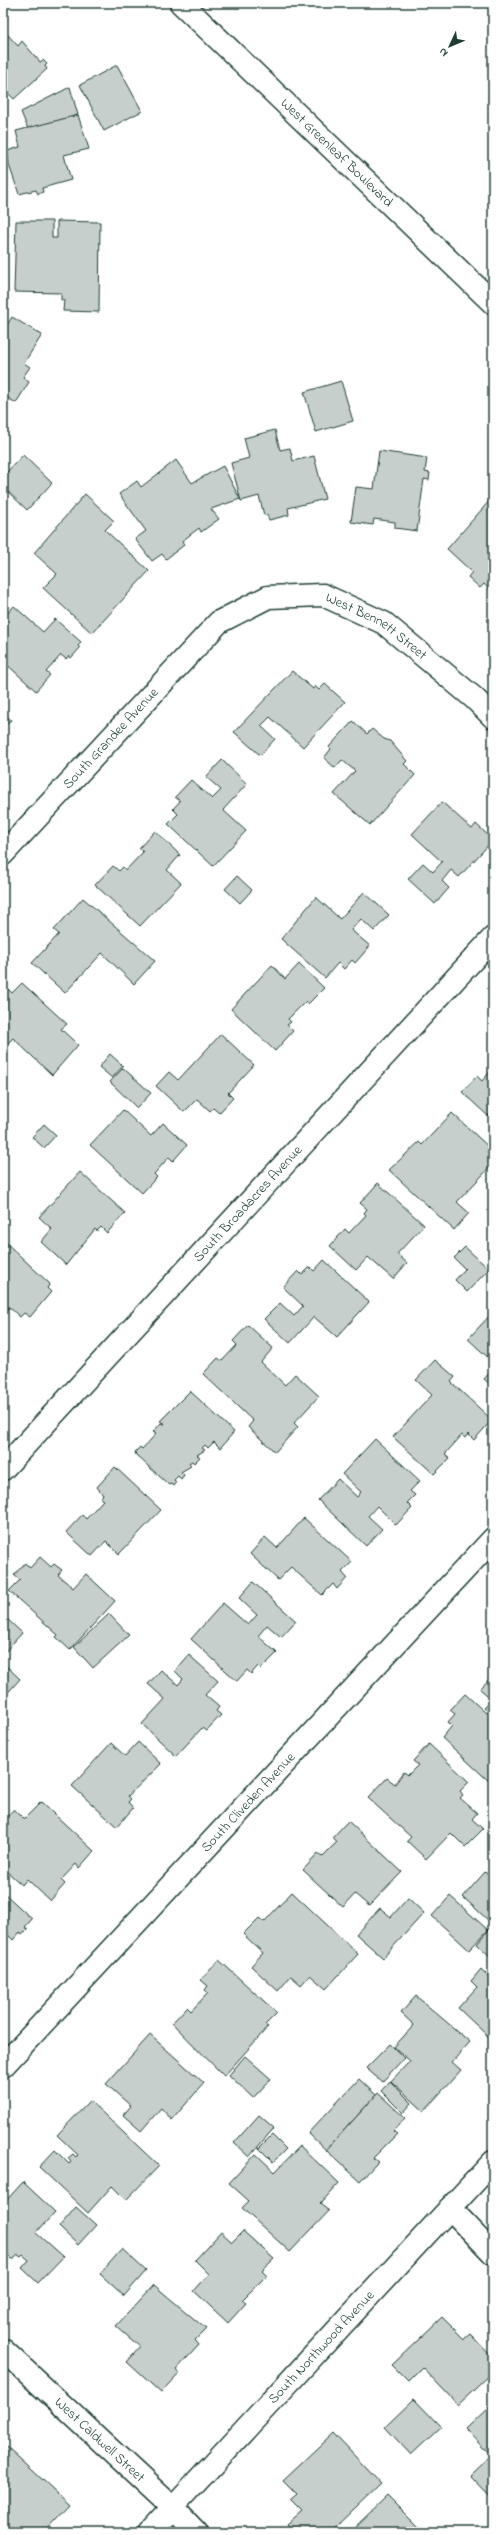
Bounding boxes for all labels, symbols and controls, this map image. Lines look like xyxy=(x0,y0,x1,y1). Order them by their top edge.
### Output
north arrow xyxy=(430,26,470,66)
text: N xyxy=(435,44,452,60)
street label: West Greenleaf Boulevard xyxy=(275,93,398,212)
street label: West Bennett Street xyxy=(322,587,432,665)
street label: South Grandee Avenue xyxy=(58,682,164,794)
street label: South Broadacres Avenue xyxy=(188,1140,308,1267)
street label: South Cliveden Avenue xyxy=(196,1747,301,1857)
street label: South Northwood Avenue xyxy=(263,2285,380,2409)
street label: West Caldwell Street xyxy=(50,2392,150,2488)

